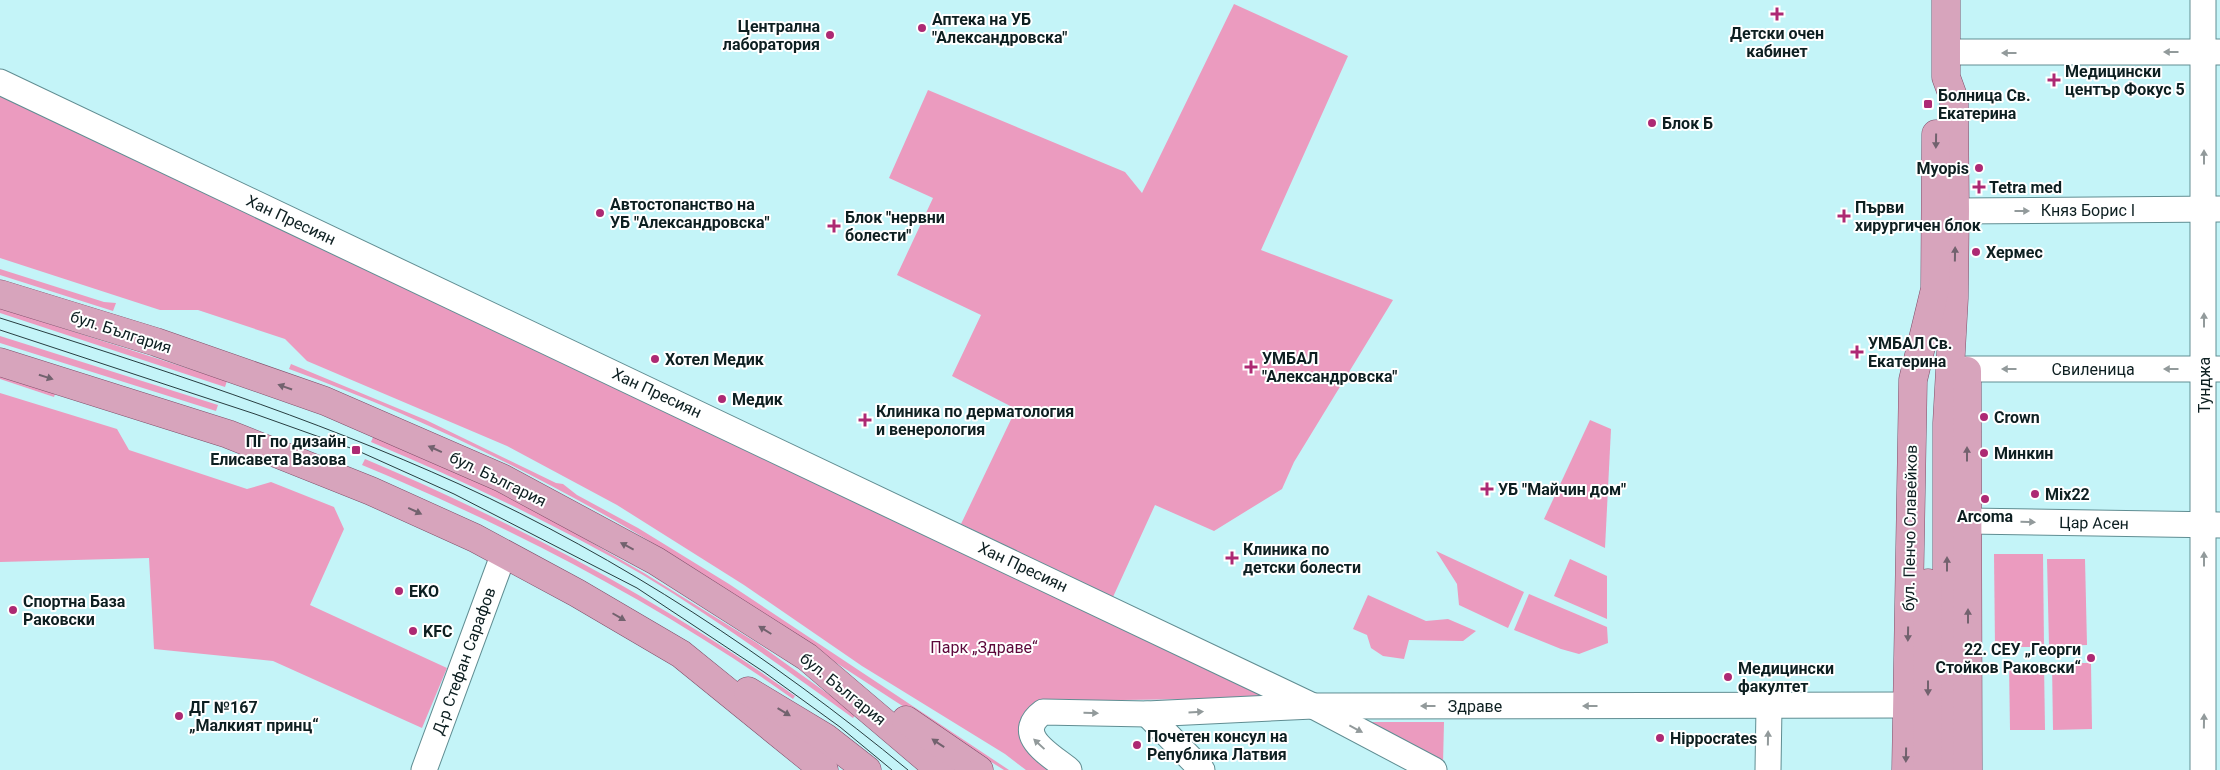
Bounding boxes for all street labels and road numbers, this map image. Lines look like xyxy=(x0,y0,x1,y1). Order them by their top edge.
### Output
street label: Хан Пресиян xyxy=(243,191,339,249)
street label: Княз Борис I xyxy=(2041,201,2135,220)
street label: бул. България xyxy=(68,307,174,357)
street label: Тунджа xyxy=(2195,357,2214,413)
street label: Свиленица xyxy=(2051,360,2135,379)
street label: Хан Пресиян xyxy=(609,364,705,422)
street label: бул. Пенчо Славейков xyxy=(1899,445,1921,611)
street label: бул. България xyxy=(447,447,549,511)
street label: Цар Асен xyxy=(2059,513,2129,533)
street label: Хан Пресиян xyxy=(975,538,1071,596)
street label: Д-р Стефан Сарафов xyxy=(428,585,500,737)
street label: бул. България xyxy=(796,649,890,729)
street label: Здраве xyxy=(1448,697,1502,716)

